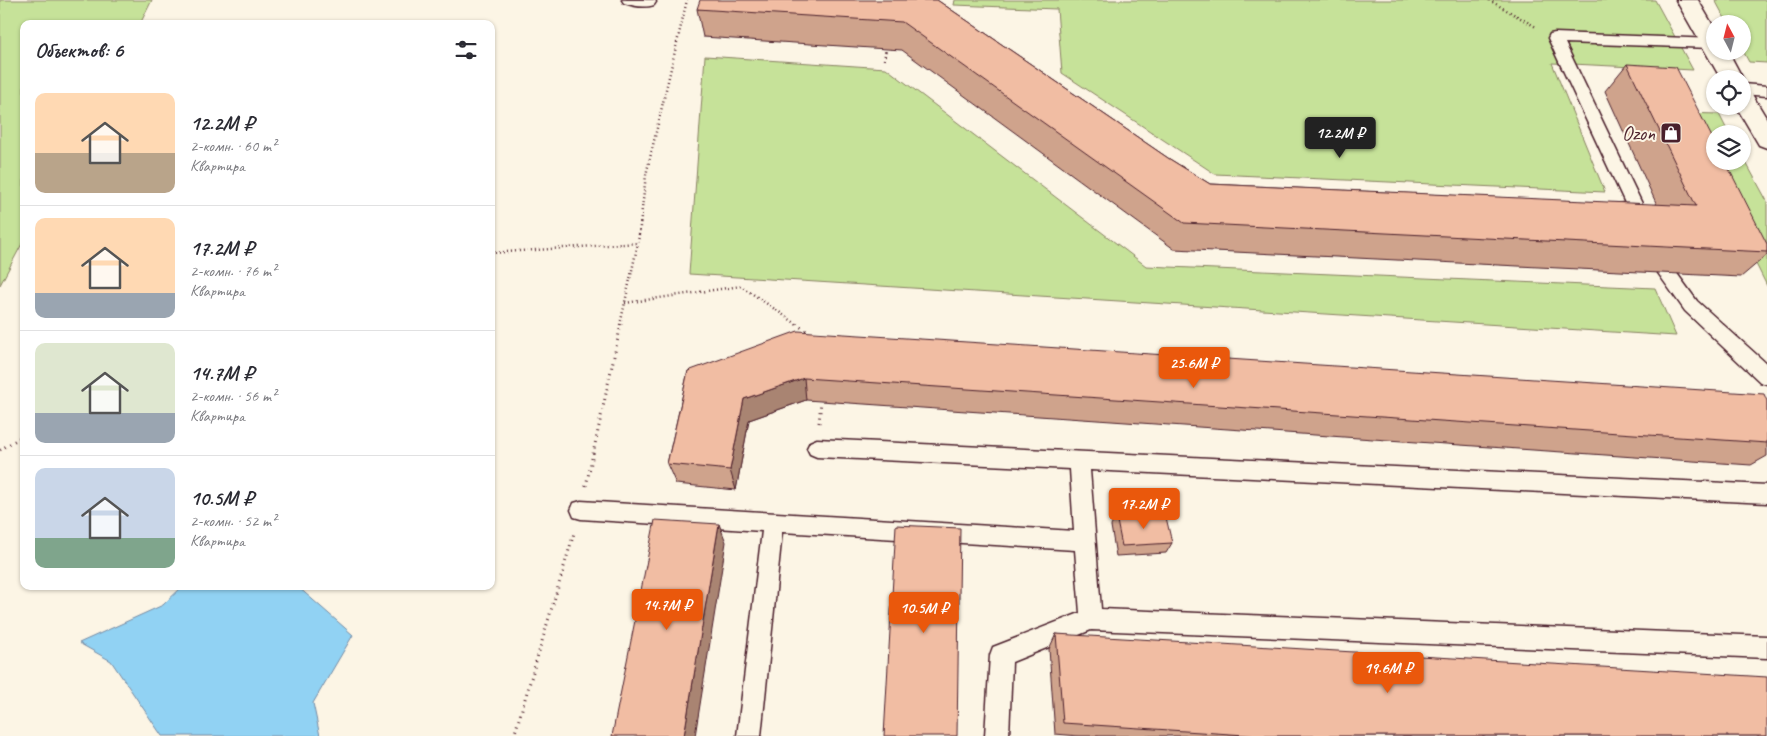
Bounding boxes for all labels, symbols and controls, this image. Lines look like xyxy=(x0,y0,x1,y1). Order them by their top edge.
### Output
north arrow xyxy=(1706,15,1751,60)
map controls xyxy=(1706,15,1751,170)
icon: filters xyxy=(452,36,480,64)
text: Объектов: 6 xyxy=(35,37,123,63)
button: locate xyxy=(1706,70,1751,115)
text: 12.2M ₽ xyxy=(190,110,254,136)
icon: home xyxy=(75,113,135,173)
pin: 12.2M ₽ xyxy=(1294,116,1386,159)
place label: Ozon xyxy=(1622,121,1656,146)
shop icon: Ozon xyxy=(1659,121,1683,145)
text: 12.2M ₽ xyxy=(1316,123,1364,143)
button: layers xyxy=(1706,125,1751,170)
text: 2-комн. · 60 m² xyxy=(190,136,276,156)
text: Квартира xyxy=(190,156,245,176)
text: 17.2M ₽ xyxy=(190,235,254,261)
icon: home xyxy=(75,238,135,298)
text: 2-комн. · 76 m² xyxy=(190,261,276,281)
text: Квартира xyxy=(190,281,245,301)
pin: 25.6M ₽ xyxy=(1148,346,1240,389)
text: 25.6M ₽ xyxy=(1170,353,1218,373)
text: 14.7M ₽ xyxy=(190,360,254,386)
icon: home xyxy=(75,363,135,423)
text: 2-комн. · 56 m² xyxy=(190,386,276,406)
text: Квартира xyxy=(190,406,245,426)
text: 10.5M ₽ xyxy=(190,485,253,511)
icon: home xyxy=(75,488,135,548)
pin: 17.2M ₽ xyxy=(1098,488,1190,530)
text: 17.2M ₽ xyxy=(1120,494,1168,514)
text: 2-комн. · 52 m² xyxy=(190,511,276,531)
text: Квартира xyxy=(190,531,245,551)
pin: 14.7M ₽ xyxy=(621,588,713,631)
pin: 10.5M ₽ xyxy=(878,592,970,634)
text: 14.7M ₽ xyxy=(643,595,691,615)
text: 10.5M ₽ xyxy=(900,598,948,618)
pin: 19.6M ₽ xyxy=(1342,652,1434,694)
text: 19.6M ₽ xyxy=(1364,658,1412,678)

